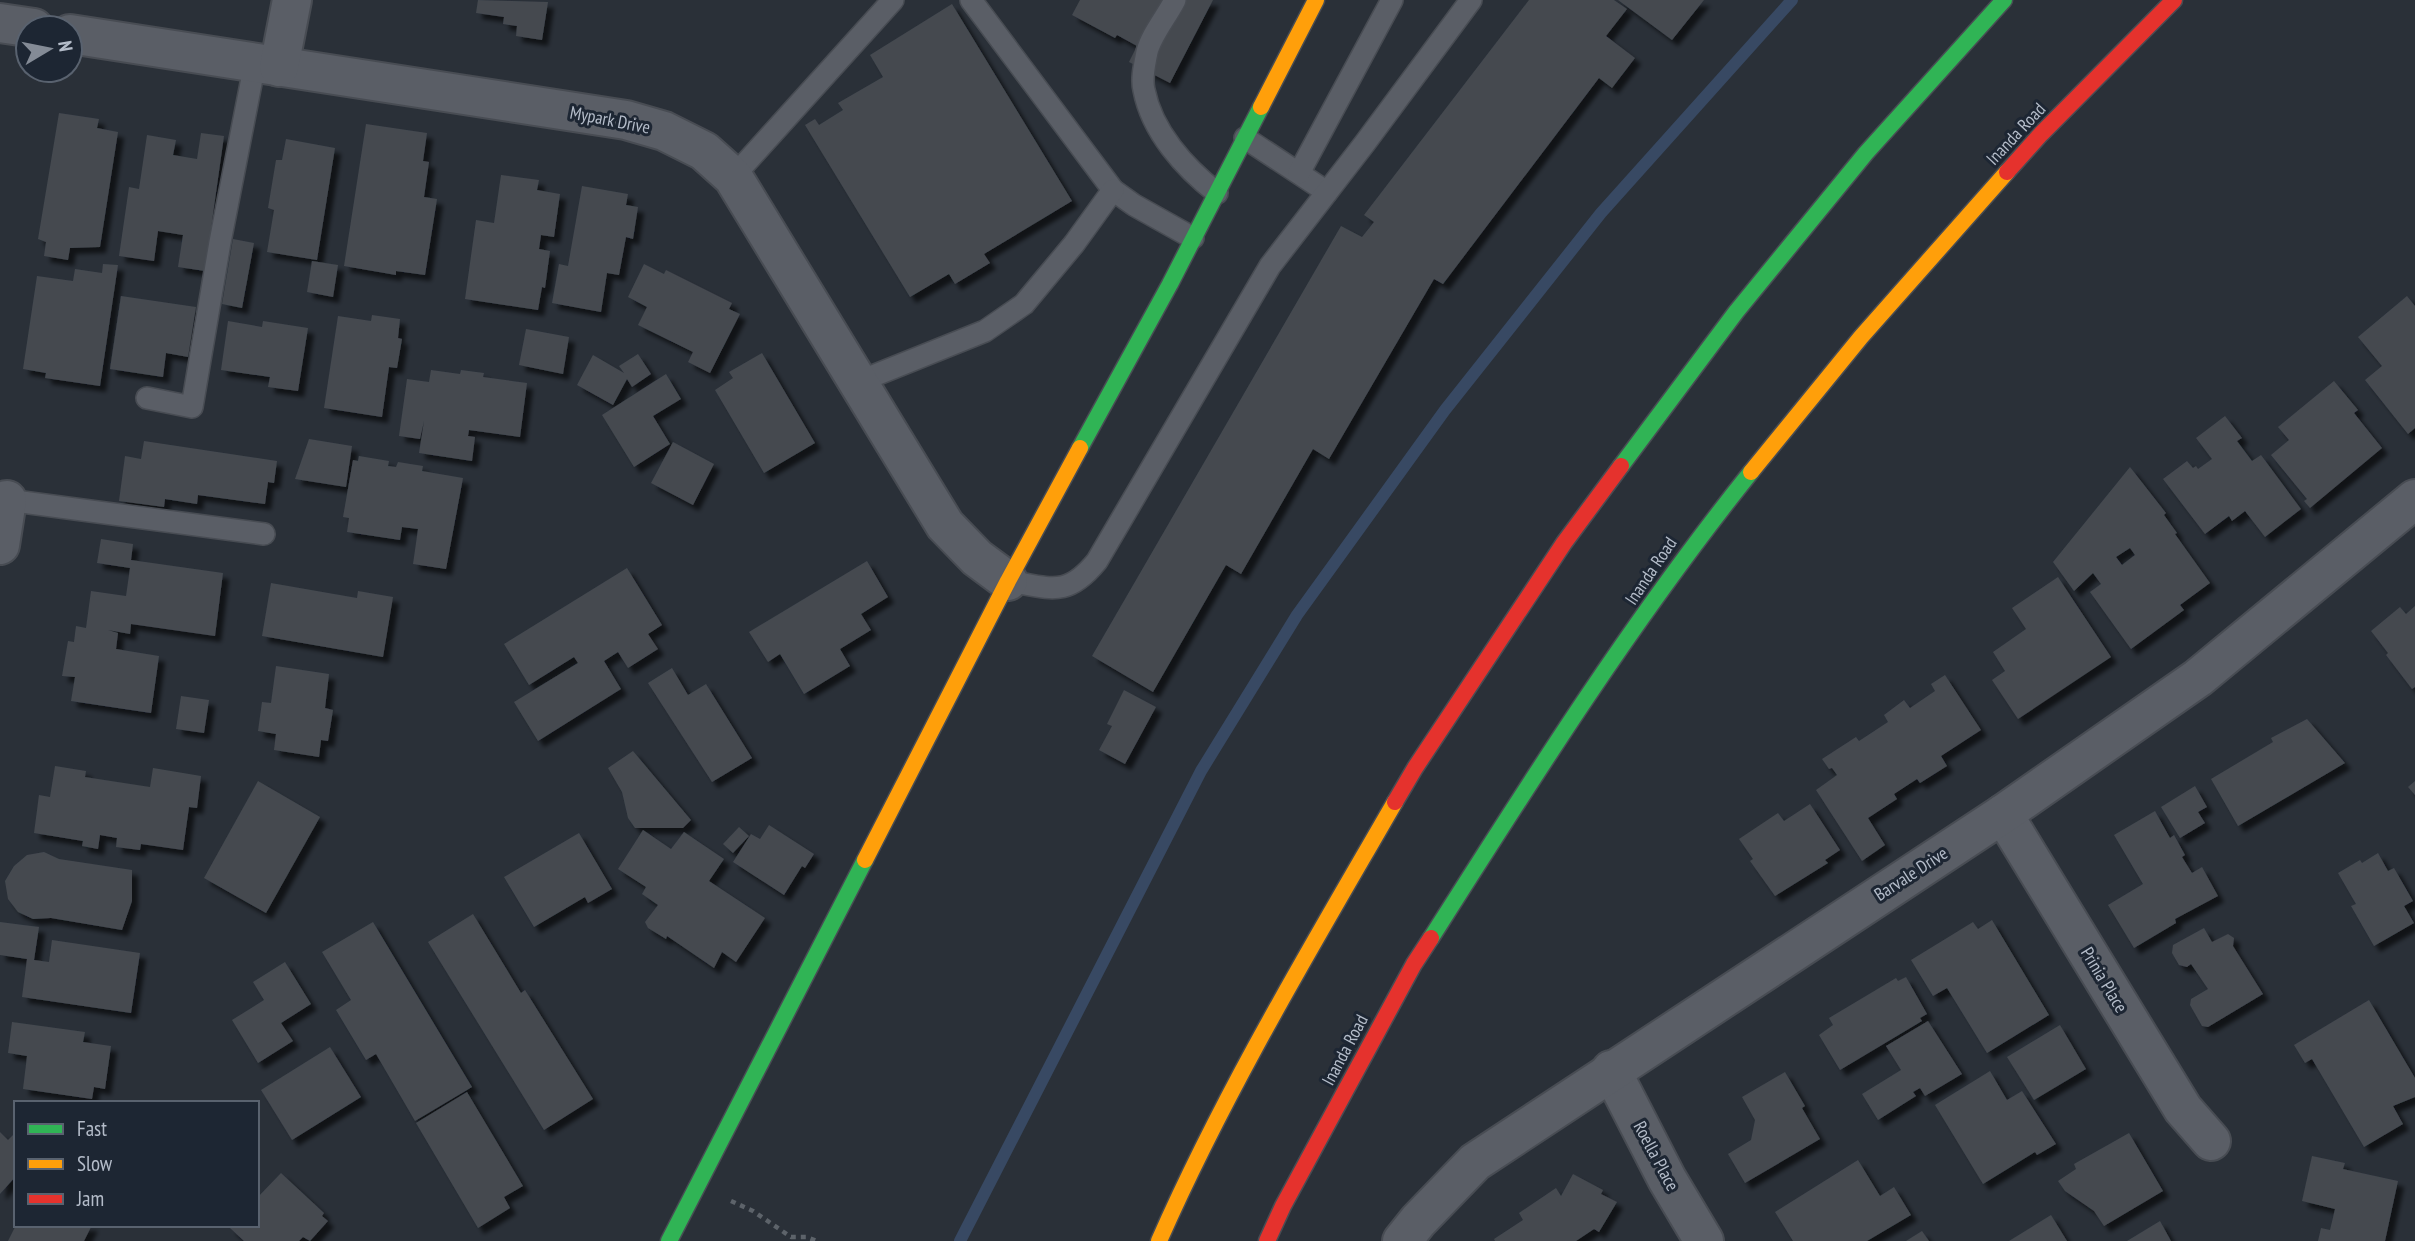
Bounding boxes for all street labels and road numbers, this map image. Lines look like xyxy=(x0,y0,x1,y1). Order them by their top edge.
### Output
street label: Inanda Road xyxy=(1981,98,2050,170)
street label: Mypark Drive xyxy=(568,100,652,139)
street label: Inanda Road xyxy=(1620,532,1682,609)
street label: Barvale Drive xyxy=(1870,841,1952,906)
street label: Prinia Place xyxy=(2076,943,2133,1017)
street label: Inanda Road xyxy=(1316,1010,1373,1089)
street label: Roella Place xyxy=(1629,1117,1684,1195)

